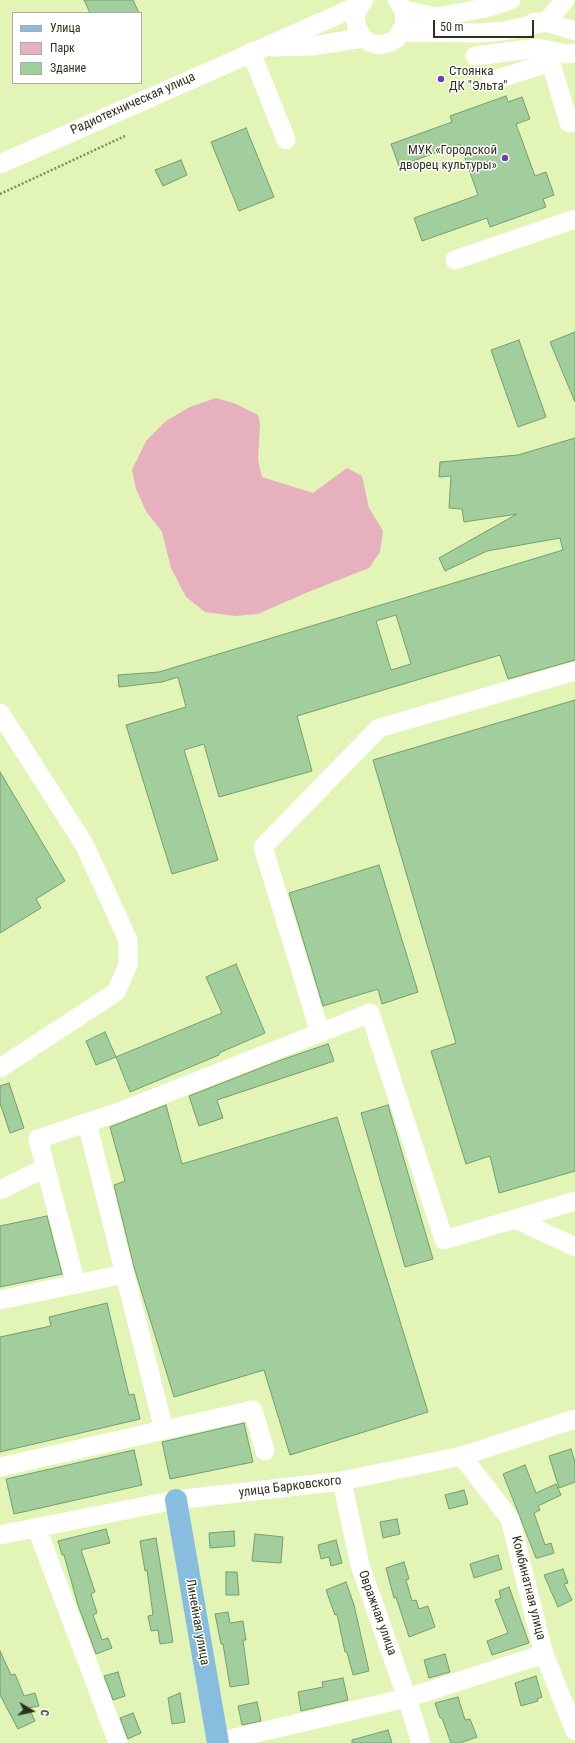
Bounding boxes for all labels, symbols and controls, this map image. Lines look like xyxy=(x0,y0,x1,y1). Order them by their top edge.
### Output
legend xyxy=(12,12,142,84)
scale bar xyxy=(435,12,536,38)
text: 50 m xyxy=(440,20,464,34)
text: Улица xyxy=(50,21,80,35)
text: Парк xyxy=(50,41,75,55)
text: Здание xyxy=(50,61,86,75)
place label: Стоянка ДК "Эльта" xyxy=(449,64,507,95)
street label: Радиотехническая улица xyxy=(68,69,198,139)
marker: Стоянка ДК "Эльта" xyxy=(436,74,446,84)
place label: МУК «Городской дворец культуры» xyxy=(399,143,497,174)
marker: МУК «Городской дворец культуры» xyxy=(500,153,510,163)
street label: улица Барковского xyxy=(238,1473,342,1501)
street label: Комбинатная улица xyxy=(508,1534,548,1642)
street label: Овражная улица xyxy=(354,1568,400,1658)
street label: Линейная улица xyxy=(182,1578,212,1666)
north arrow xyxy=(12,1691,52,1731)
text: С xyxy=(37,1709,51,1717)

